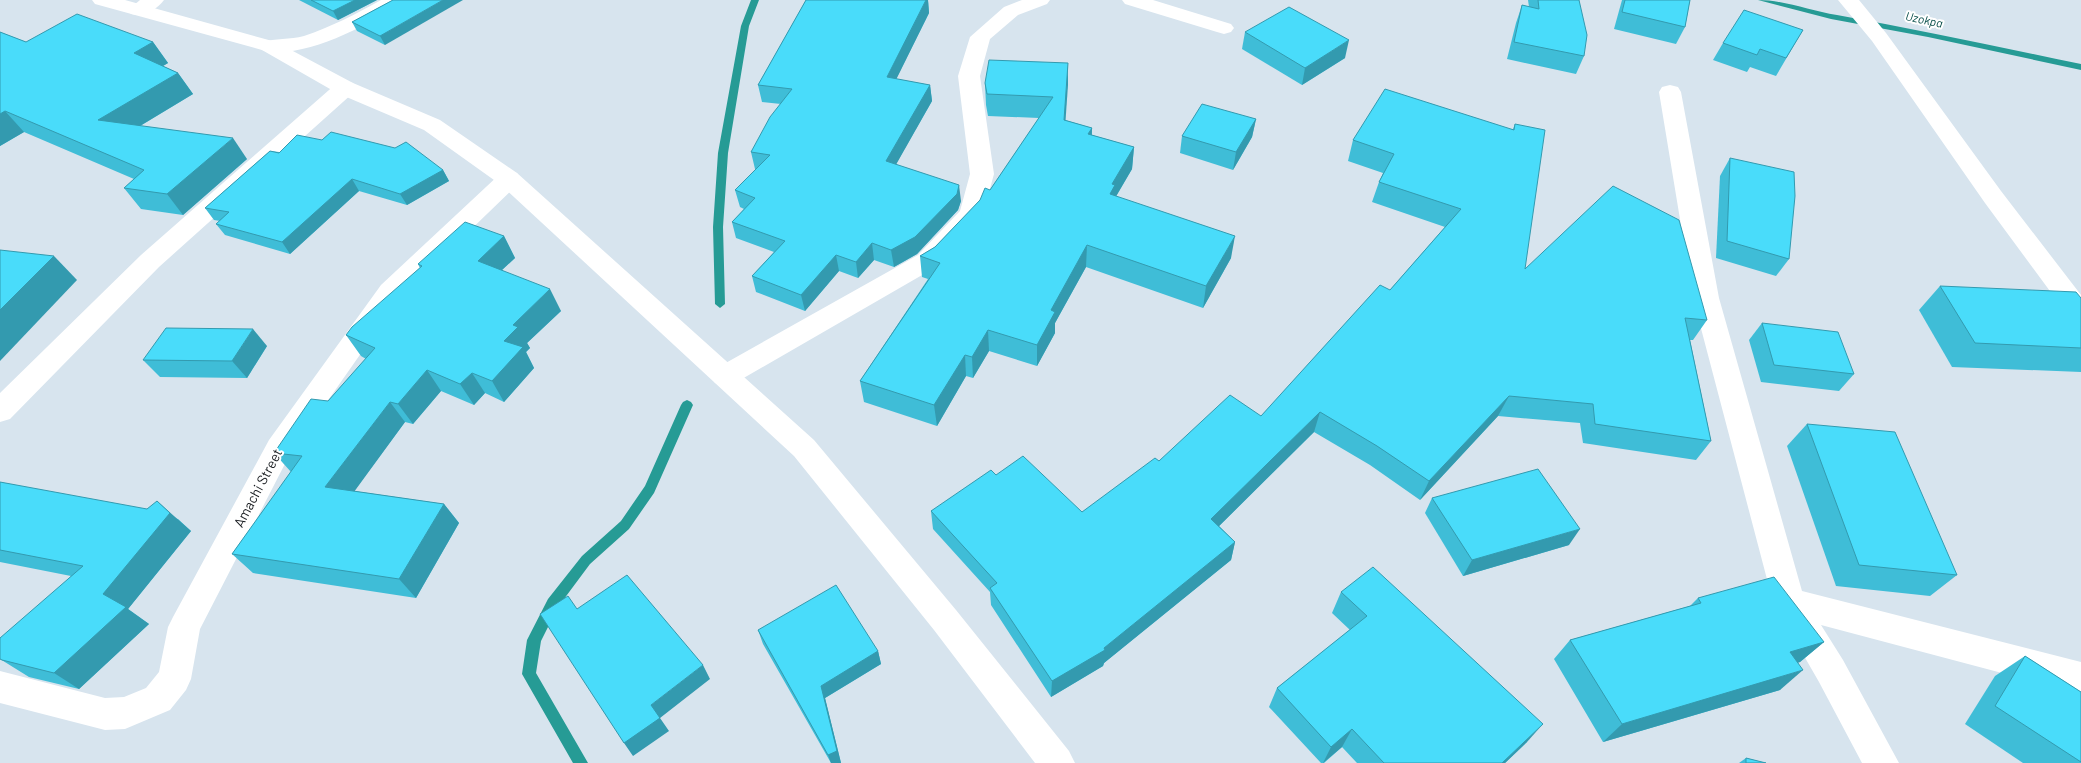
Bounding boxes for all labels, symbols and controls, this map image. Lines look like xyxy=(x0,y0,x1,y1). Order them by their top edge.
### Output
water label: Uzokpa xyxy=(1904,8,1944,30)
street label: Amachi Street xyxy=(230,446,285,530)

